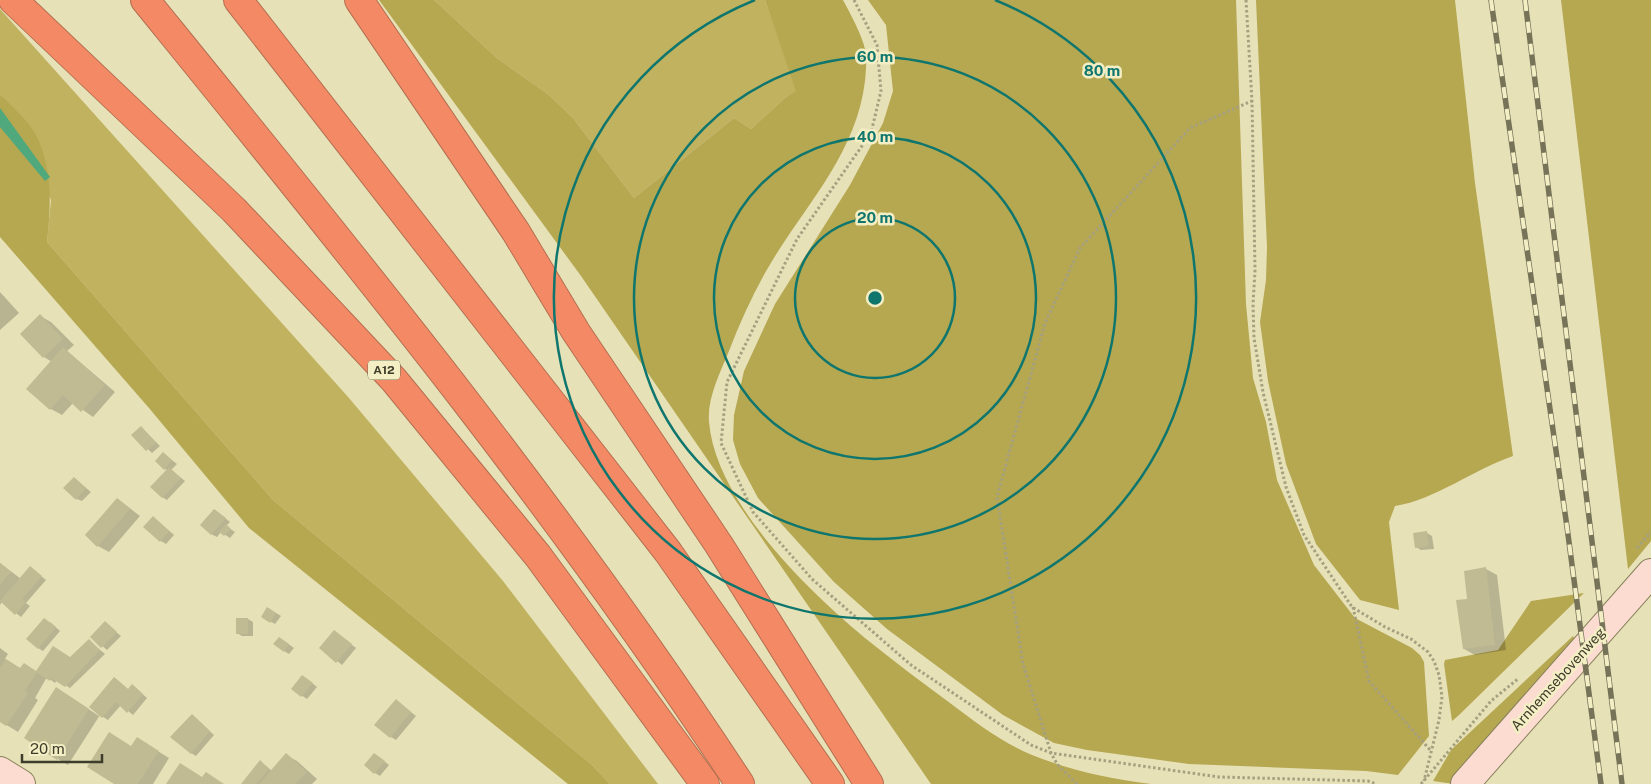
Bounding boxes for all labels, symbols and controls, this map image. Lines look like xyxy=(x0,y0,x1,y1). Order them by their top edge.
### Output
text: 60 m xyxy=(857,48,893,65)
text: 80 m xyxy=(1084,62,1120,79)
text: 40 m xyxy=(857,128,893,145)
text: 20 m xyxy=(857,209,893,226)
centre of rings xyxy=(866,289,884,307)
road number: A12 xyxy=(368,360,400,380)
street label: Arnhemsebovenweg xyxy=(1508,624,1609,734)
scale bar xyxy=(22,732,102,764)
text: 20 m xyxy=(30,740,65,757)

